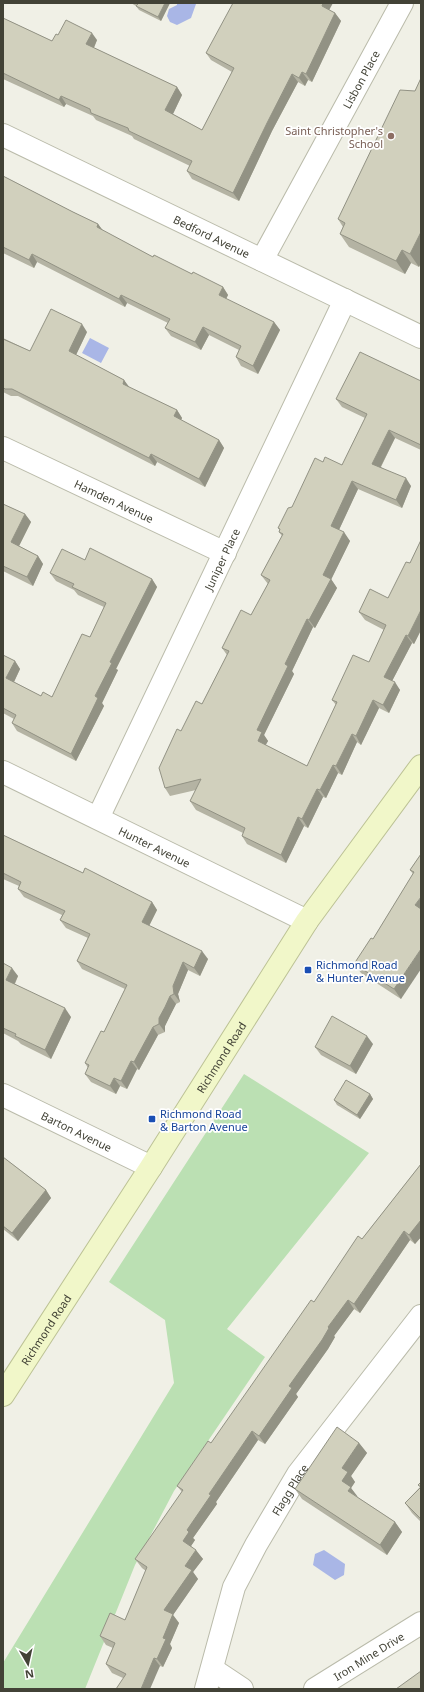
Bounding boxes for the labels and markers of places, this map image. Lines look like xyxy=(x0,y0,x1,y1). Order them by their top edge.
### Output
place label: Saint Christopher's School xyxy=(285,123,383,151)
marker: Saint Christopher's School xyxy=(386,131,396,141)
place label: Richmond Road & Hunter Avenue xyxy=(316,957,405,985)
marker: Richmond Road & Hunter Avenue xyxy=(303,965,313,975)
place label: Richmond Road & Barton Avenue xyxy=(160,1106,248,1134)
marker: Richmond Road & Barton Avenue xyxy=(147,1114,157,1124)

